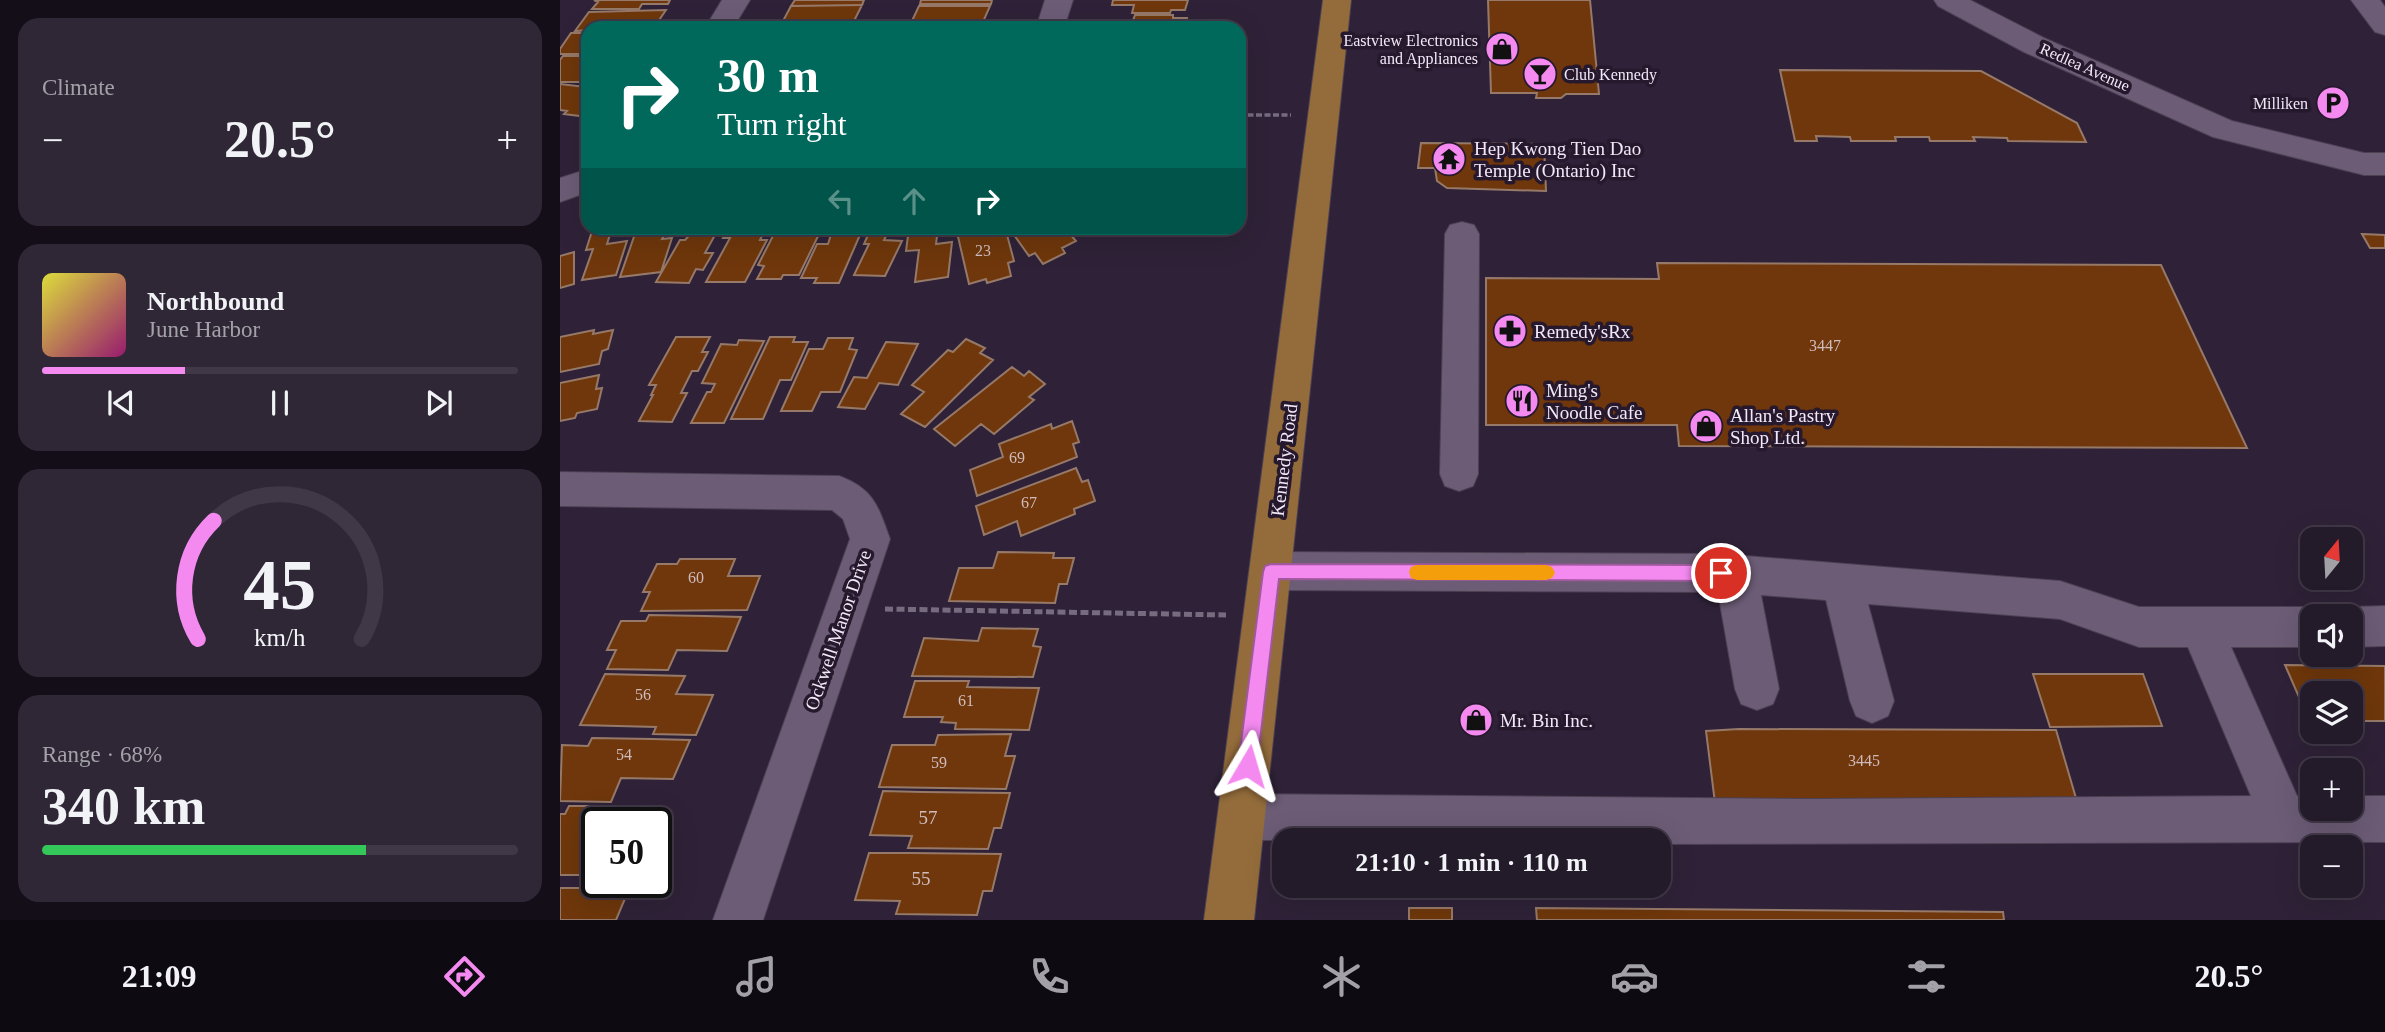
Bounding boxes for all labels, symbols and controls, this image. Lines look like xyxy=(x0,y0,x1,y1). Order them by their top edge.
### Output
shop icon: Eastview Electronics and Appliances xyxy=(1483,30,1521,68)
place label: Eastview Electronics and Appliances xyxy=(1343,32,1478,68)
street label: Redlea Avenue xyxy=(2038,40,2132,94)
text: 30 m xyxy=(717,48,819,103)
icon: right xyxy=(602,49,693,140)
bar icon: Club Kennedy xyxy=(1521,55,1559,93)
place label: Club Kennedy xyxy=(1564,66,1657,84)
text: Climate xyxy=(42,75,115,100)
parking icon: Milliken xyxy=(2314,84,2352,122)
place label: Milliken xyxy=(2253,95,2308,112)
text: Turn right xyxy=(717,106,847,142)
text: 20.5° xyxy=(224,111,336,168)
text: − xyxy=(42,119,63,161)
text: + xyxy=(497,119,518,161)
place label: Hep Kwong Tien Dao Temple (Ontario) Inc xyxy=(1474,138,1641,182)
temple icon: Hep Kwong Tien Dao Temple (Ontario) Inc xyxy=(1430,140,1468,178)
icon: left xyxy=(822,182,860,220)
icon: ahead xyxy=(895,182,933,220)
icon: right xyxy=(968,182,1006,220)
house number: 23 xyxy=(975,242,991,259)
text: Northbound xyxy=(147,287,284,316)
pharmacy icon: Remedy'sRx xyxy=(1491,312,1529,350)
text: June Harbor xyxy=(147,317,260,342)
place label: Remedy'sRx xyxy=(1534,321,1631,342)
house number: 3447 xyxy=(1809,337,1841,354)
place label: Ming's Noodle Cafe xyxy=(1546,380,1643,423)
restaurant icon: Ming's Noodle Cafe xyxy=(1503,382,1541,420)
icon: previous xyxy=(102,384,140,422)
icon: pause xyxy=(261,384,299,422)
icon: next xyxy=(420,384,458,422)
street label: Kennedy Road xyxy=(1267,402,1301,518)
place label: Allan's Pastry Shop Ltd. xyxy=(1730,405,1836,448)
shop icon: Allan's Pastry Shop Ltd. xyxy=(1687,407,1725,445)
house number: 69 xyxy=(1009,449,1025,466)
house number: 67 xyxy=(1021,494,1037,511)
north arrow xyxy=(2300,527,2362,590)
map controls xyxy=(2300,527,2363,898)
pin xyxy=(1691,543,1751,603)
text: 45 xyxy=(244,544,316,625)
street label: Ockwell Manor Drive xyxy=(801,547,875,713)
icon: arrive xyxy=(1702,554,1740,592)
house number: 60 xyxy=(688,569,704,586)
button: sound xyxy=(2300,604,2363,667)
text: km/h xyxy=(254,624,306,651)
button: layers xyxy=(2300,681,2363,744)
house number: 56 xyxy=(635,686,651,703)
house number: 61 xyxy=(958,692,974,709)
shop icon: Mr. Bin Inc. xyxy=(1457,701,1495,739)
place label: Mr. Bin Inc. xyxy=(1500,710,1593,731)
position arrow xyxy=(1211,729,1285,803)
text: Range · 68% xyxy=(42,742,162,767)
house number: 54 xyxy=(616,746,632,763)
house number: 3445 xyxy=(1848,752,1880,769)
house number: 59 xyxy=(931,754,947,771)
button: + xyxy=(2300,758,2363,821)
text: 340 km xyxy=(42,778,205,835)
speed limit sign: 50 xyxy=(581,807,672,898)
house number: 57 xyxy=(919,807,938,828)
button: − xyxy=(2300,835,2363,898)
text: 21:10 · 1 min · 110 m xyxy=(1355,848,1588,877)
house number: 55 xyxy=(912,868,931,889)
icon: directions xyxy=(440,952,489,1001)
icon: music xyxy=(732,952,781,1001)
icon: phone xyxy=(1025,952,1074,1001)
icon: climate xyxy=(1317,952,1366,1001)
icon: car xyxy=(1610,952,1659,1001)
icon: filters xyxy=(1902,952,1951,1001)
text: 21:09 xyxy=(122,958,196,994)
text: 20.5° xyxy=(2194,958,2263,994)

